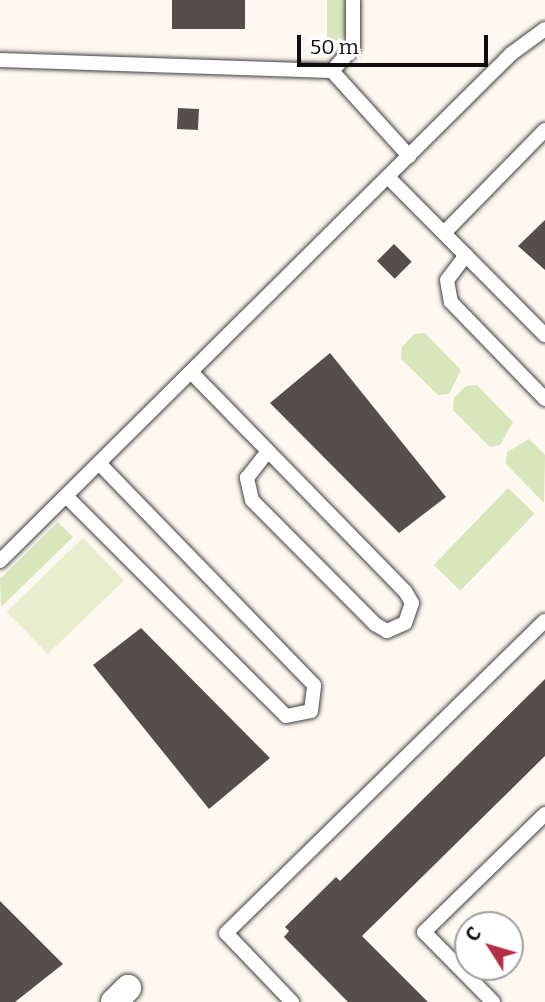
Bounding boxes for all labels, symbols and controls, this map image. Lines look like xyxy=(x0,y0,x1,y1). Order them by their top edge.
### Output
scale bar xyxy=(300,21,491,65)
text: 50 m xyxy=(310,34,359,60)
north arrow xyxy=(454,911,524,981)
text: С xyxy=(461,923,486,946)

